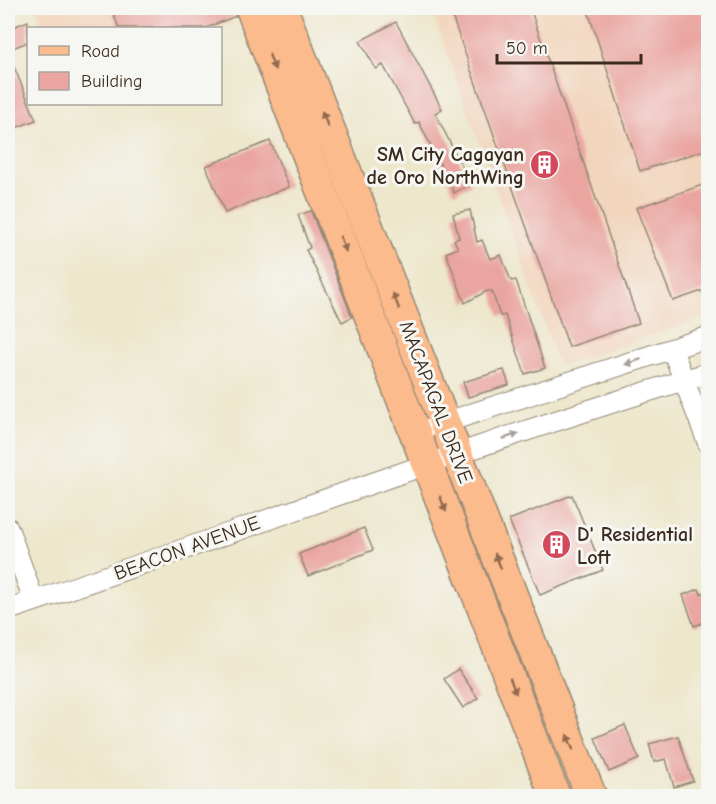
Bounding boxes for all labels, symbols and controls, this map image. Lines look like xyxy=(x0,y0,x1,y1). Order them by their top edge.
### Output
legend xyxy=(27,27,222,105)
scale bar xyxy=(497,27,641,65)
text: 50 m xyxy=(506,38,548,59)
text: Road xyxy=(81,41,120,62)
one-way arrow xyxy=(268,53,278,71)
text: Building xyxy=(81,71,143,92)
one-way arrow xyxy=(320,110,330,128)
place label: SM City Cagayan de Oro NorthWing xyxy=(366,143,524,189)
building icon: SM City Cagayan de Oro NorthWing xyxy=(529,149,561,181)
one-way arrow xyxy=(338,235,348,253)
one-way arrow xyxy=(391,292,400,310)
street label: MACAPAGAL DRIVE xyxy=(394,318,478,486)
one-way arrow xyxy=(624,358,642,367)
one-way arrow xyxy=(502,431,520,440)
one-way arrow xyxy=(439,495,448,513)
street label: BEACON AVENUE xyxy=(111,511,263,585)
place label: D' Residential Loft xyxy=(577,523,693,569)
building icon: D' Residential Loft xyxy=(540,529,572,561)
one-way arrow xyxy=(493,552,502,570)
one-way arrow xyxy=(508,678,518,696)
one-way arrow xyxy=(565,733,574,751)

